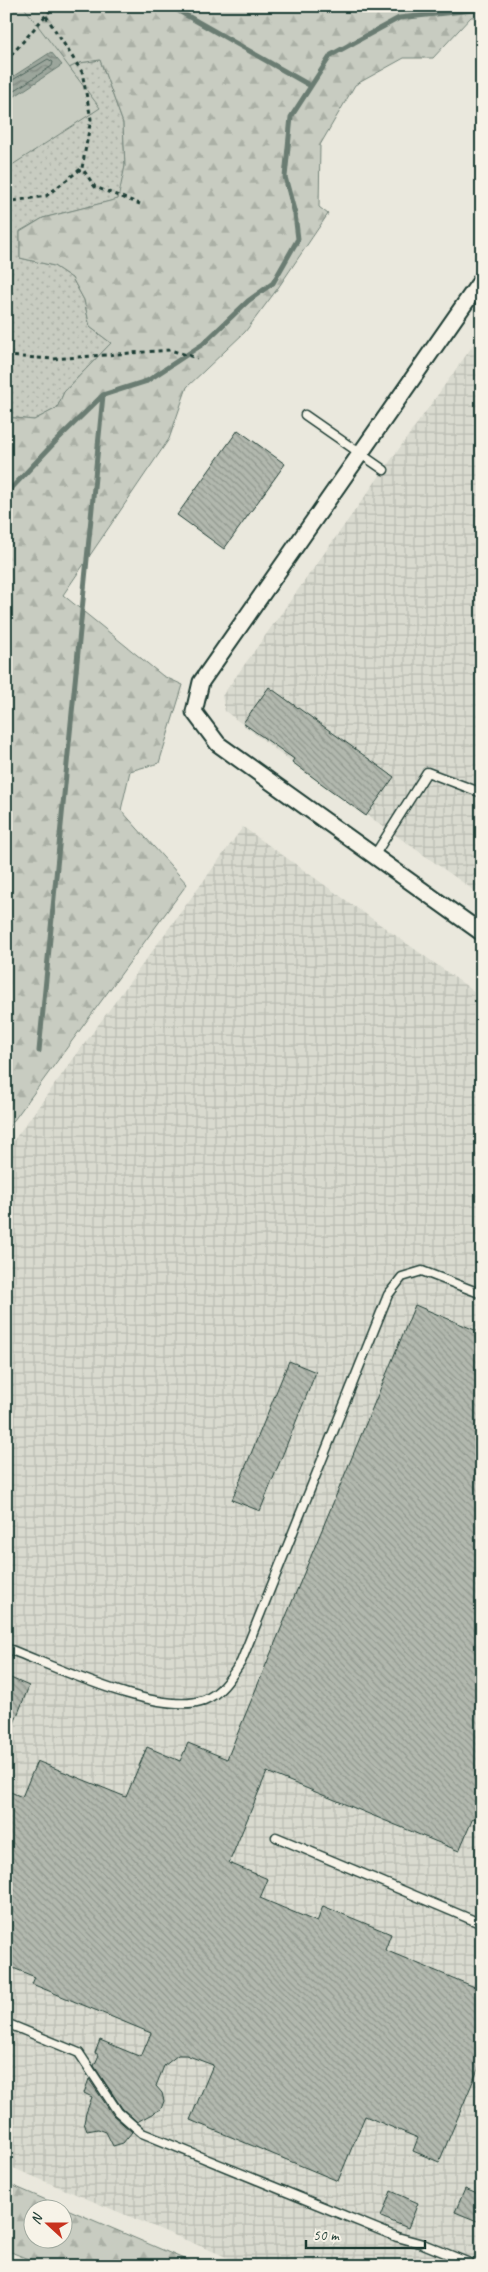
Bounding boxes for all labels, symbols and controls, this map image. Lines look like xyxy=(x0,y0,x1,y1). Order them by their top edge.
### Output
north arrow xyxy=(22,2200,72,2250)
text: N xyxy=(27,2210,47,2227)
scale bar xyxy=(306,2217,424,2249)
text: 50 m xyxy=(313,2226,340,2245)

